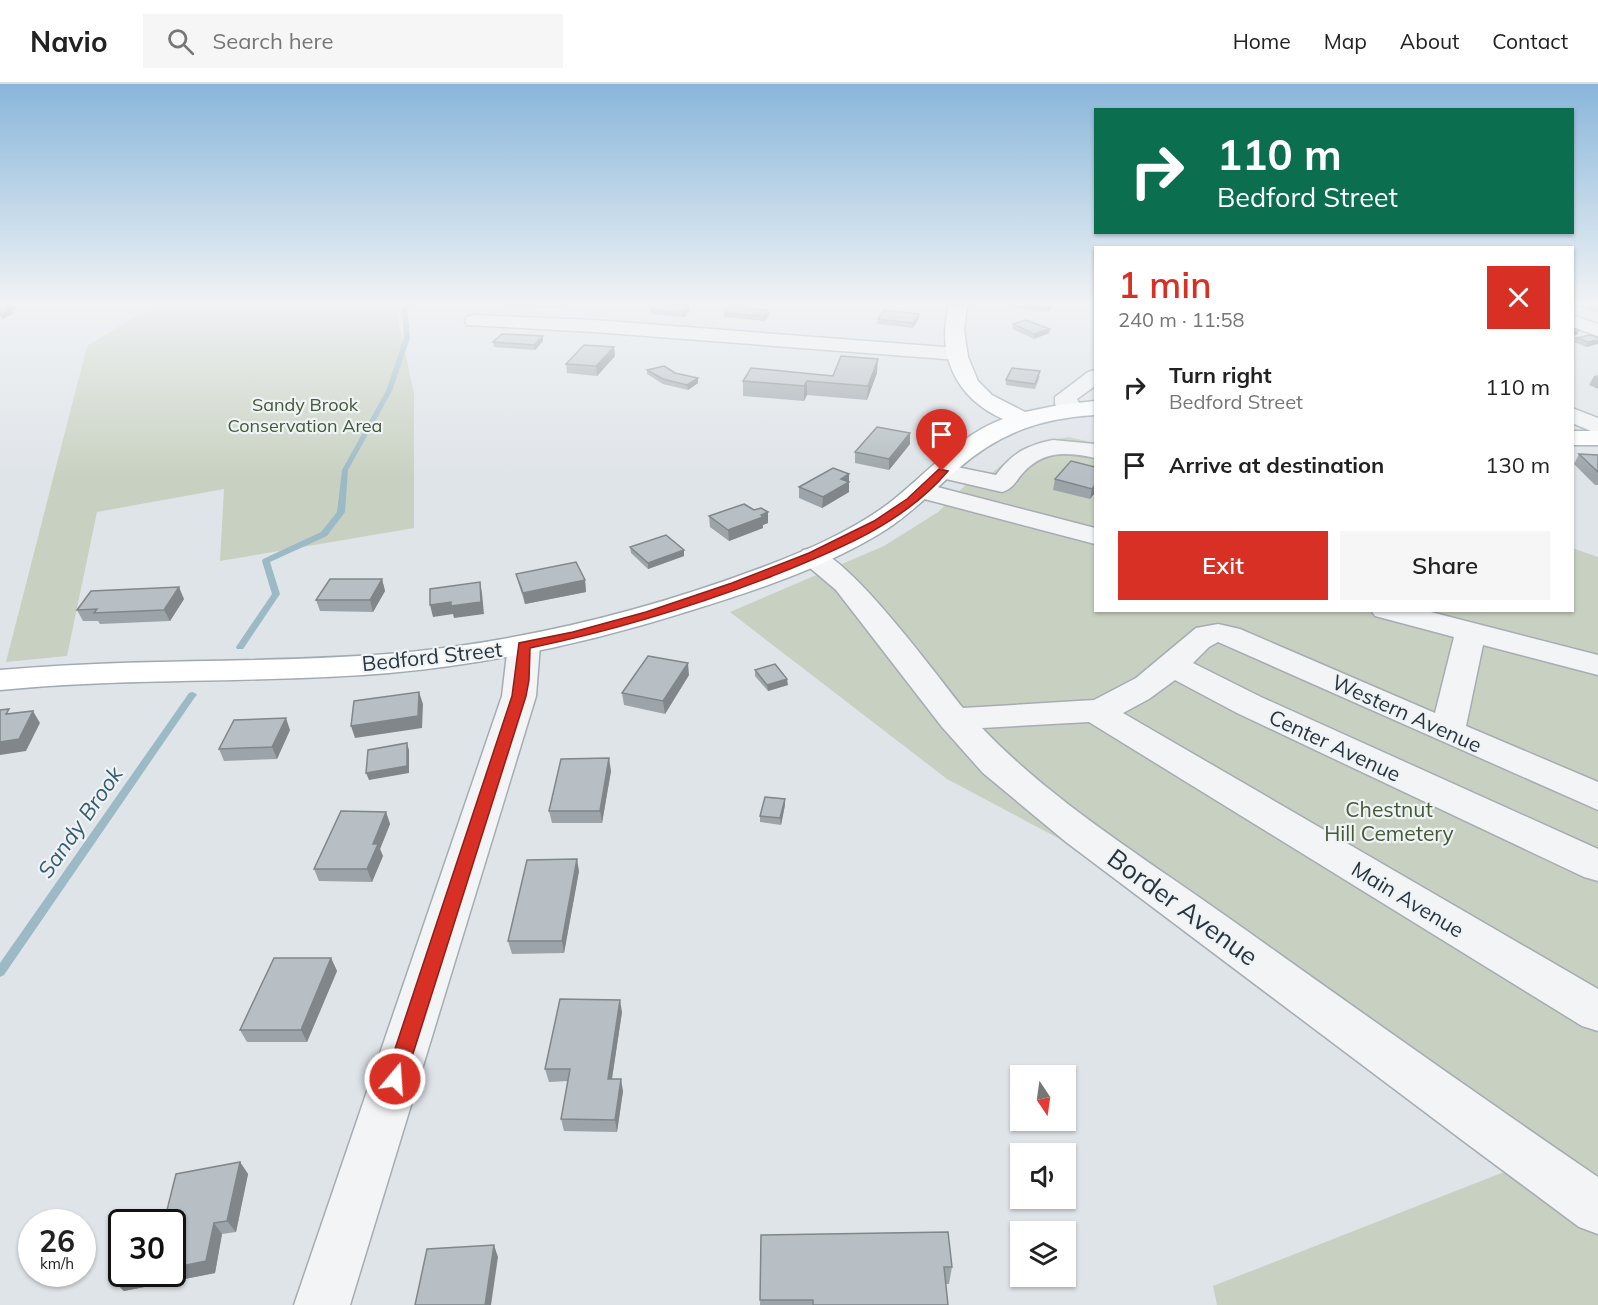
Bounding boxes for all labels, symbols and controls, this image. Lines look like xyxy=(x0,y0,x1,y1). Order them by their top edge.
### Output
search box xyxy=(143,14,563,68)
text: Navio xyxy=(30,24,107,59)
icon: search xyxy=(164,25,197,58)
text: Search here xyxy=(212,27,333,55)
text: Home xyxy=(1233,28,1291,54)
text: Map xyxy=(1324,28,1367,54)
text: About xyxy=(1400,28,1459,54)
text: Contact xyxy=(1492,28,1568,54)
text: 110 m xyxy=(1217,128,1342,181)
icon: right xyxy=(1118,132,1196,210)
text: Bedford Street xyxy=(1217,180,1398,214)
text: 1 min xyxy=(1118,262,1212,307)
button: close xyxy=(1487,266,1550,329)
text: 240 m · 11:58 xyxy=(1118,307,1244,332)
text: Turn right xyxy=(1169,361,1272,389)
icon: right xyxy=(1118,371,1151,404)
text: 110 m xyxy=(1485,373,1550,401)
text: Bedford Street xyxy=(1169,389,1303,414)
park label: Sandy Brook Conservation Area xyxy=(228,393,382,437)
pin xyxy=(916,409,967,471)
icon: arrive xyxy=(925,418,958,451)
icon: arrive xyxy=(1118,449,1151,482)
text: Arrive at destination xyxy=(1169,451,1384,479)
text: 130 m xyxy=(1485,451,1550,479)
button: Exit xyxy=(1118,531,1328,600)
button: Share xyxy=(1340,531,1550,600)
street label: Bedford Street xyxy=(361,636,503,676)
street label: Western Avenue xyxy=(1328,668,1486,758)
street label: Center Avenue xyxy=(1265,703,1405,787)
water label: Sandy Brook xyxy=(31,760,129,883)
park label: Chestnut Hill Cemetery xyxy=(1324,796,1454,846)
street label: Border Avenue xyxy=(1101,841,1265,973)
street label: Main Avenue xyxy=(1347,855,1469,943)
position arrow xyxy=(363,1047,427,1111)
north arrow xyxy=(1010,1065,1076,1131)
map controls xyxy=(1010,1065,1076,1287)
button: sound xyxy=(1010,1143,1076,1209)
speed limit sign: 30 xyxy=(108,1209,186,1287)
button: layers xyxy=(1010,1221,1076,1287)
text: 26 xyxy=(39,1222,75,1260)
text: km/h xyxy=(40,1254,74,1273)

